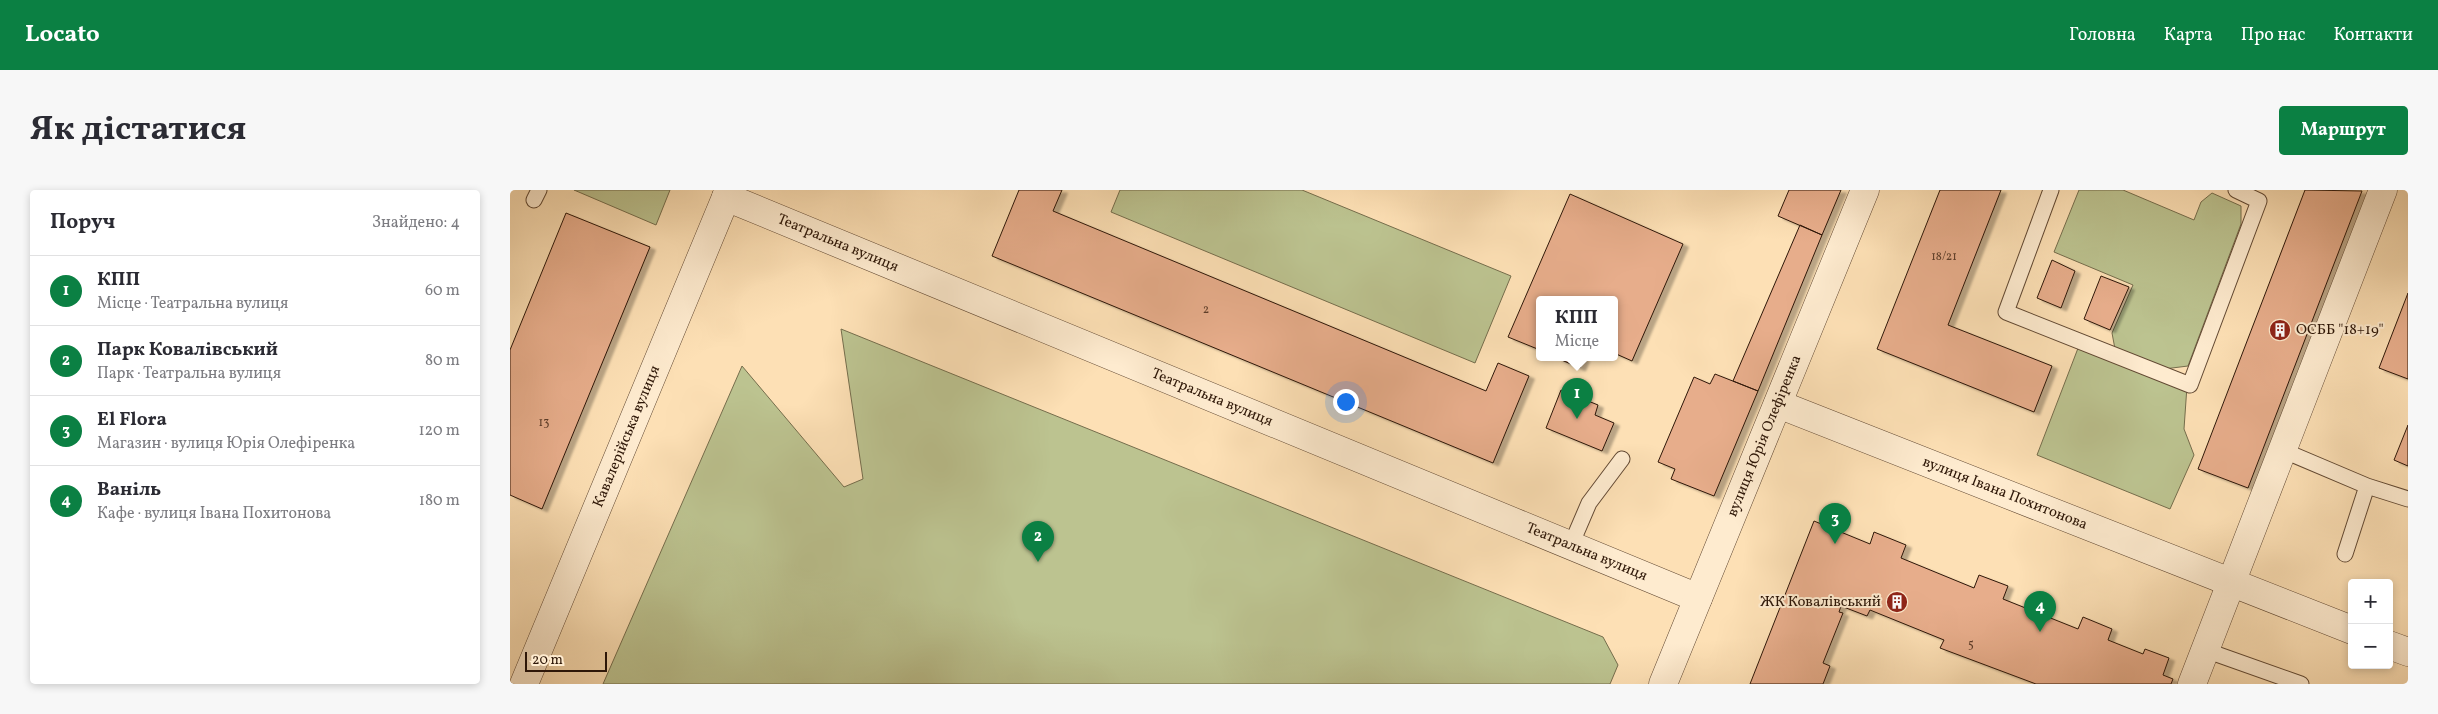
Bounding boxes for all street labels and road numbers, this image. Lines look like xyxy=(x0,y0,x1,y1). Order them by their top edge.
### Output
street label: Театральна вулиця xyxy=(774,209,902,278)
street label: вулиця Юрія Олефіренка xyxy=(1722,352,1807,520)
street label: Кавалерійська вулиця xyxy=(588,362,666,511)
street label: Театральна вулиця xyxy=(1148,363,1276,432)
street label: вулиця Івана Похитонова xyxy=(1919,451,2091,535)
street label: Театральна вулиця xyxy=(1523,518,1651,587)

